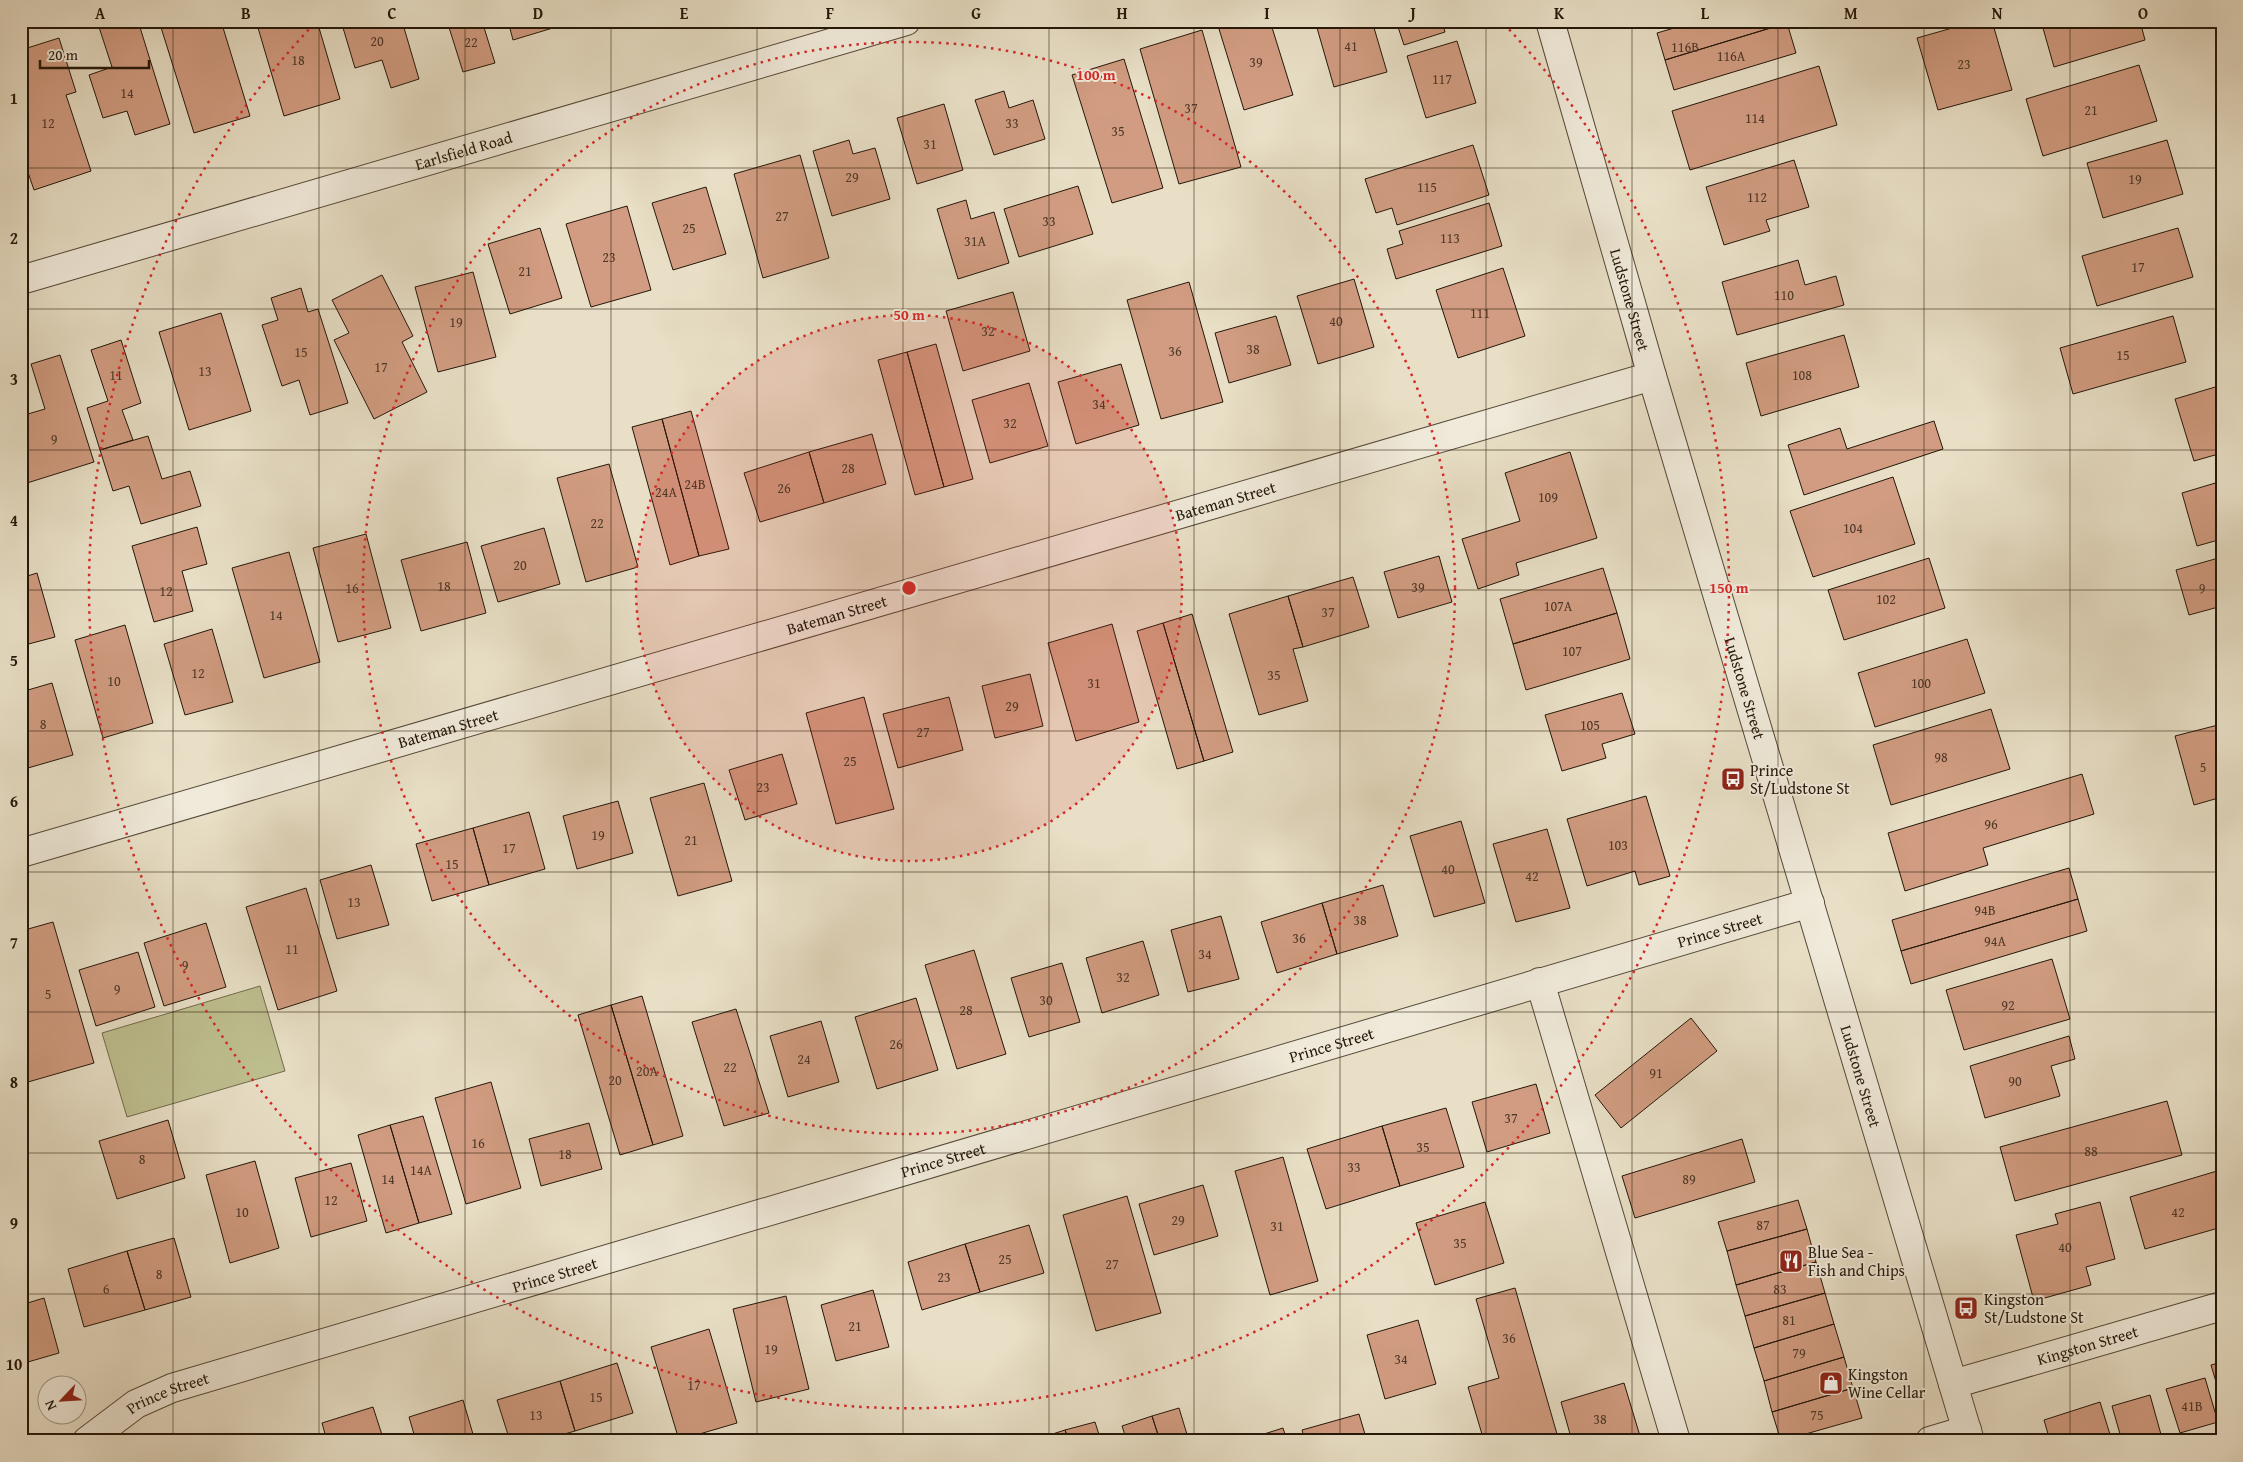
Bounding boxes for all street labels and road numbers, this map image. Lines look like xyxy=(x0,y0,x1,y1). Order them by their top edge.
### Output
street label: Earlsfield Road xyxy=(412,125,515,176)
street label: Ludstone Street xyxy=(1604,246,1656,354)
street label: Bateman Street xyxy=(1173,475,1279,527)
street label: Bateman Street xyxy=(784,588,890,640)
street label: Ludstone Street xyxy=(1719,634,1772,742)
street label: Bateman Street xyxy=(395,702,501,754)
street label: Prince Street xyxy=(1675,906,1765,954)
street label: Prince Street xyxy=(1286,1021,1377,1069)
street label: Ludstone Street xyxy=(1834,1022,1888,1131)
street label: Prince Street xyxy=(898,1136,989,1184)
street label: Prince Street xyxy=(509,1251,600,1299)
street label: Kingston Street xyxy=(2034,1319,2141,1371)
street label: Prince Street xyxy=(121,1366,212,1420)

